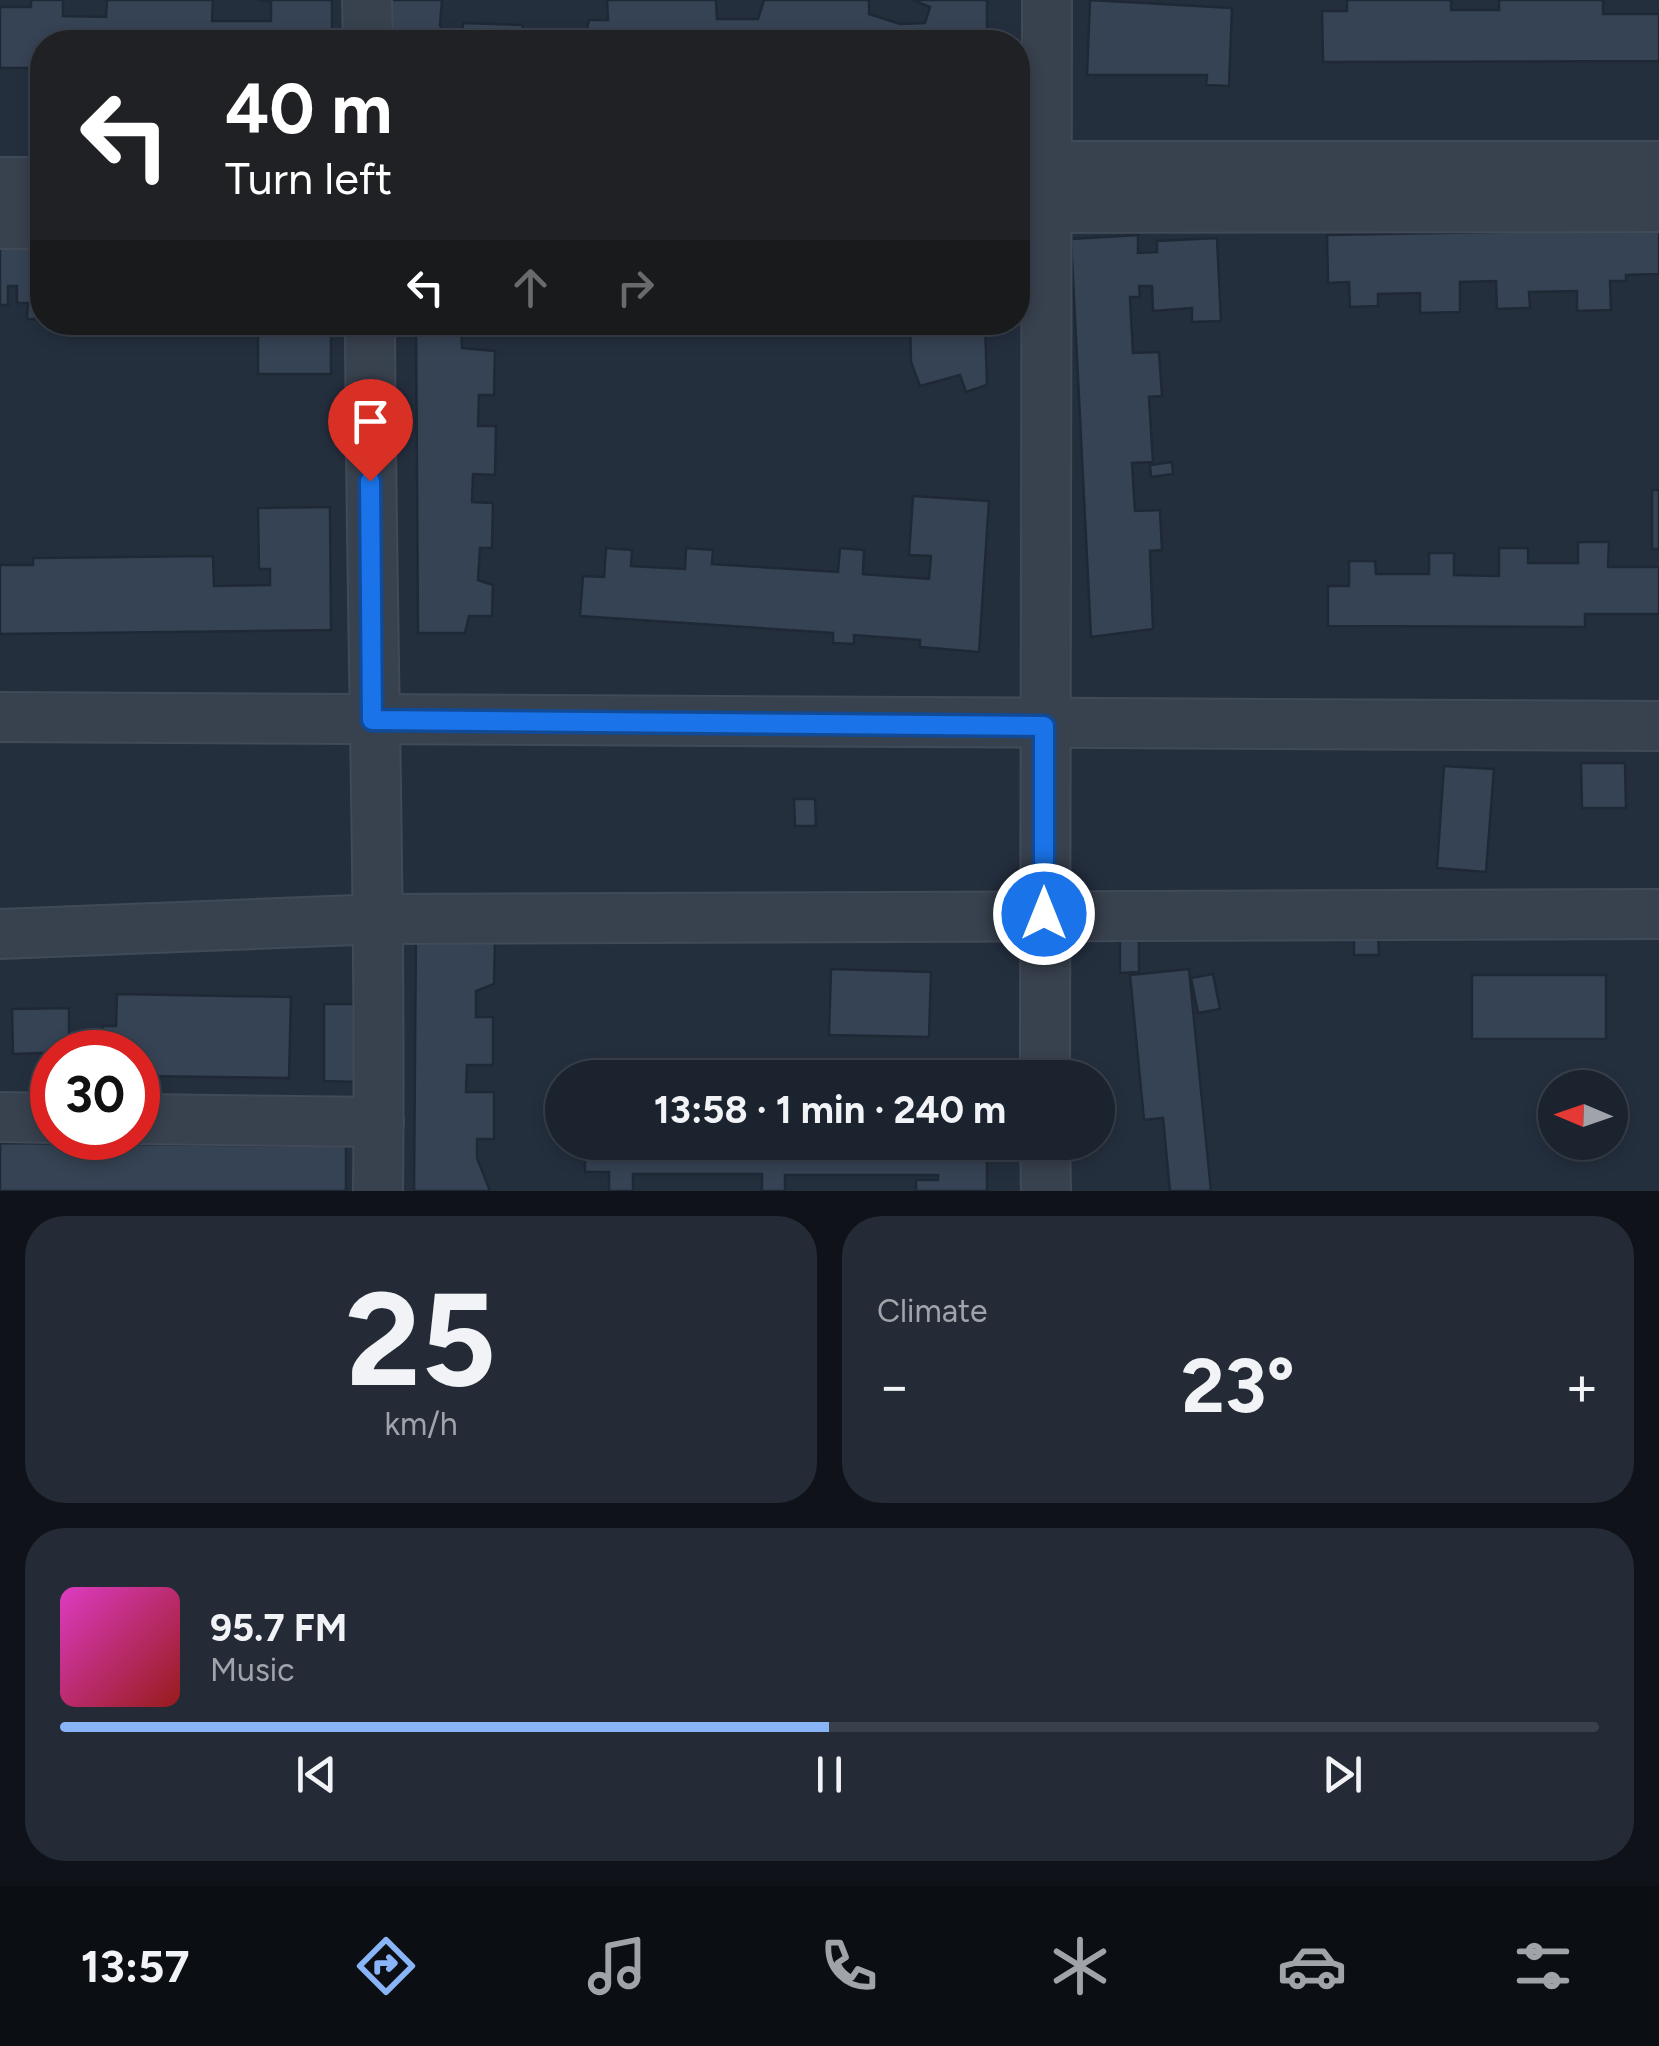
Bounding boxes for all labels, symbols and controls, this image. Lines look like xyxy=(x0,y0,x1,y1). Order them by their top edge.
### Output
text: 40 m xyxy=(225,66,392,151)
icon: left xyxy=(60,70,190,200)
text: Turn left xyxy=(225,151,392,205)
icon: left xyxy=(398,260,453,315)
icon: ahead xyxy=(503,260,558,315)
icon: right xyxy=(608,260,663,315)
pin xyxy=(328,379,413,482)
icon: arrive xyxy=(343,394,398,449)
position arrow xyxy=(992,862,1096,966)
speed limit sign: 30 xyxy=(30,1030,160,1160)
north arrow xyxy=(1538,1070,1628,1160)
map controls xyxy=(1538,1070,1628,1160)
text: 13:58 · 1 min · 240 m xyxy=(654,1087,1006,1133)
text: 25 xyxy=(346,1262,496,1418)
text: Climate xyxy=(877,1292,988,1330)
text: 23° xyxy=(1181,1341,1295,1431)
text: − xyxy=(877,1353,911,1419)
text: + xyxy=(1565,1353,1599,1419)
text: km/h xyxy=(384,1405,458,1443)
text: 95.7 FM xyxy=(210,1605,347,1651)
text: Music xyxy=(210,1651,295,1689)
icon: previous xyxy=(289,1747,344,1802)
icon: pause xyxy=(802,1747,857,1802)
icon: next xyxy=(1315,1747,1370,1802)
icon: directions xyxy=(351,1931,421,2001)
icon: music xyxy=(582,1931,652,2001)
icon: phone xyxy=(814,1931,884,2001)
icon: climate xyxy=(1045,1931,1115,2001)
icon: car xyxy=(1277,1931,1347,2001)
icon: filters xyxy=(1508,1931,1578,2001)
text: 13:57 xyxy=(81,1939,189,1993)

